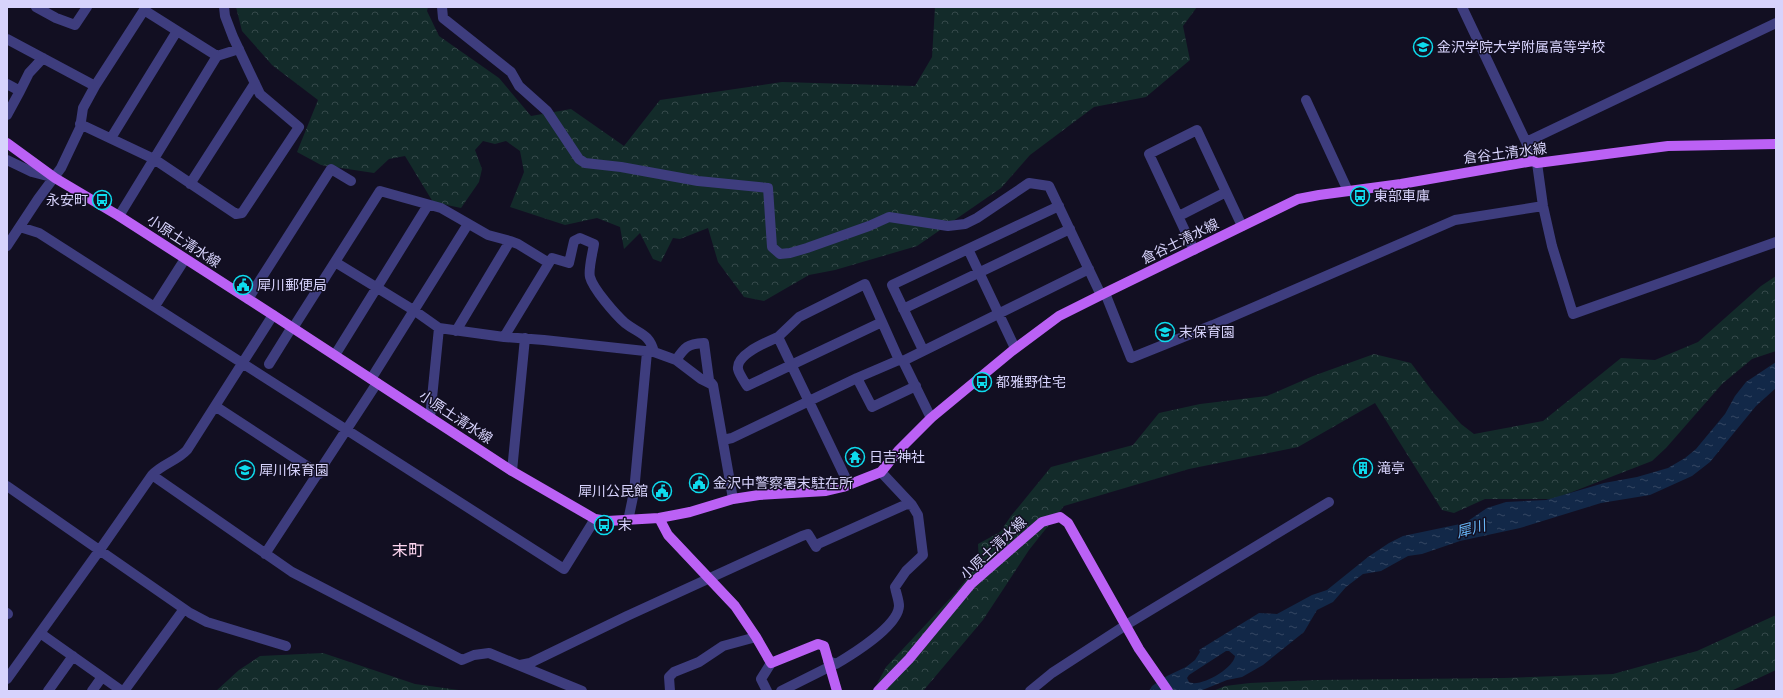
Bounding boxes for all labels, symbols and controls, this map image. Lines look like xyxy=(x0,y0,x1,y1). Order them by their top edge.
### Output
school or university icon: 金沢学院大学附属高等学校 xyxy=(1412,36,1434,58)
place label: 金沢学院大学附属高等学校 xyxy=(1437,39,1605,57)
street label: 倉谷土清水線 xyxy=(1462,141,1548,168)
bus stop icon: 東部車庫 xyxy=(1349,185,1371,207)
bus stop icon: 永安町 xyxy=(91,189,113,211)
place label: 東部車庫 xyxy=(1374,189,1430,206)
place label: 永安町 xyxy=(46,193,88,210)
street label: 小原土清水線 xyxy=(143,212,223,272)
street label: 倉谷土清水線 xyxy=(1139,216,1222,268)
public building icon: 犀川郵便局 xyxy=(232,274,254,296)
place label: 犀川郵便局 xyxy=(257,278,327,295)
school or university icon: 末保育園 xyxy=(1154,321,1176,343)
place label: 末保育園 xyxy=(1179,325,1235,342)
bus stop icon: 都雅野住宅 xyxy=(971,371,993,393)
place label: 都雅野住宅 xyxy=(996,375,1066,392)
street label: 小原土清水線 xyxy=(415,388,495,448)
temple icon: 日吉神社 xyxy=(844,446,866,468)
place label: 日吉神社 xyxy=(869,450,925,467)
building icon: 滝亭 xyxy=(1352,457,1374,479)
school or university icon: 犀川保育園 xyxy=(234,459,256,481)
place label: 滝亭 xyxy=(1377,461,1405,478)
place label: 犀川保育園 xyxy=(259,463,329,480)
public building icon: 金沢中警察署末駐在所 xyxy=(688,472,710,494)
place label: 金沢中警察署末駐在所 xyxy=(713,476,853,493)
public building icon: 犀川公民館 xyxy=(651,480,673,502)
place label: 犀川公民館 xyxy=(578,484,648,501)
bus stop icon: 末 xyxy=(593,514,615,536)
street label: 小原土清水線 xyxy=(958,514,1031,584)
water label: 犀川 xyxy=(1454,517,1490,544)
place label: 末 xyxy=(618,518,632,535)
district label: 末町 xyxy=(392,542,424,562)

